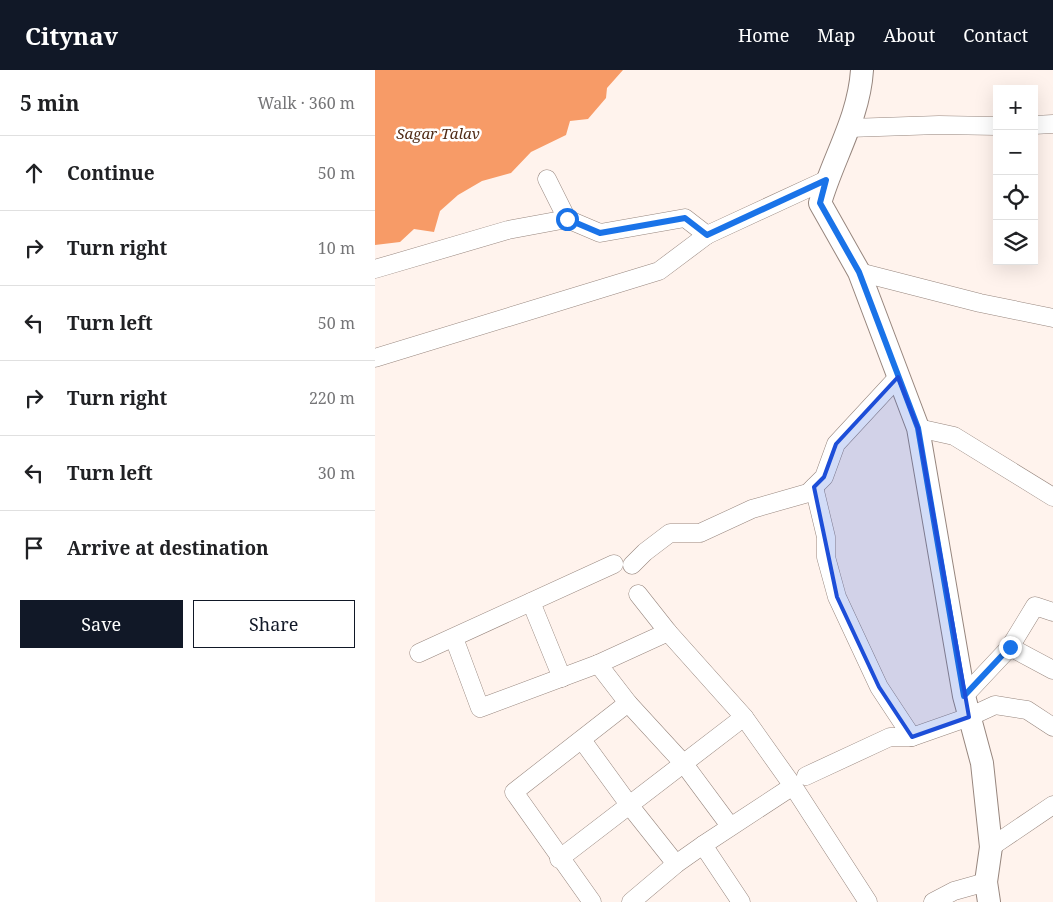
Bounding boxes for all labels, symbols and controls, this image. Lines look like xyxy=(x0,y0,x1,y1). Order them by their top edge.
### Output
text: Citynav xyxy=(25,19,118,52)
text: Home xyxy=(738,23,789,47)
text: Map xyxy=(817,23,855,47)
text: About xyxy=(883,23,935,47)
text: Contact xyxy=(963,23,1028,47)
map controls xyxy=(993,85,1038,265)
button: + xyxy=(993,85,1038,130)
text: 5 min xyxy=(20,89,79,117)
text: Walk · 360 m xyxy=(258,92,355,114)
water label: Sagar Talav xyxy=(396,123,480,143)
button: − xyxy=(993,130,1038,175)
icon: ahead xyxy=(20,159,48,187)
text: Continue xyxy=(67,160,155,186)
text: 50 m xyxy=(318,162,355,184)
button: locate xyxy=(993,175,1038,220)
route start xyxy=(556,208,579,231)
button: layers xyxy=(993,220,1038,265)
icon: right xyxy=(20,234,48,262)
text: Turn right xyxy=(67,235,167,261)
text: 10 m xyxy=(318,237,355,259)
icon: left xyxy=(20,309,48,337)
text: Turn left xyxy=(67,310,153,336)
text: 50 m xyxy=(318,312,355,334)
icon: right xyxy=(20,384,48,412)
text: Turn right xyxy=(67,385,167,411)
text: 220 m xyxy=(309,387,355,409)
icon: left xyxy=(20,459,48,487)
text: Turn left xyxy=(67,460,153,486)
text: 30 m xyxy=(318,462,355,484)
icon: arrive xyxy=(20,534,48,562)
text: Arrive at destination xyxy=(67,535,269,561)
button: Save xyxy=(20,600,183,648)
button: Share xyxy=(193,600,355,648)
route end xyxy=(999,636,1022,659)

